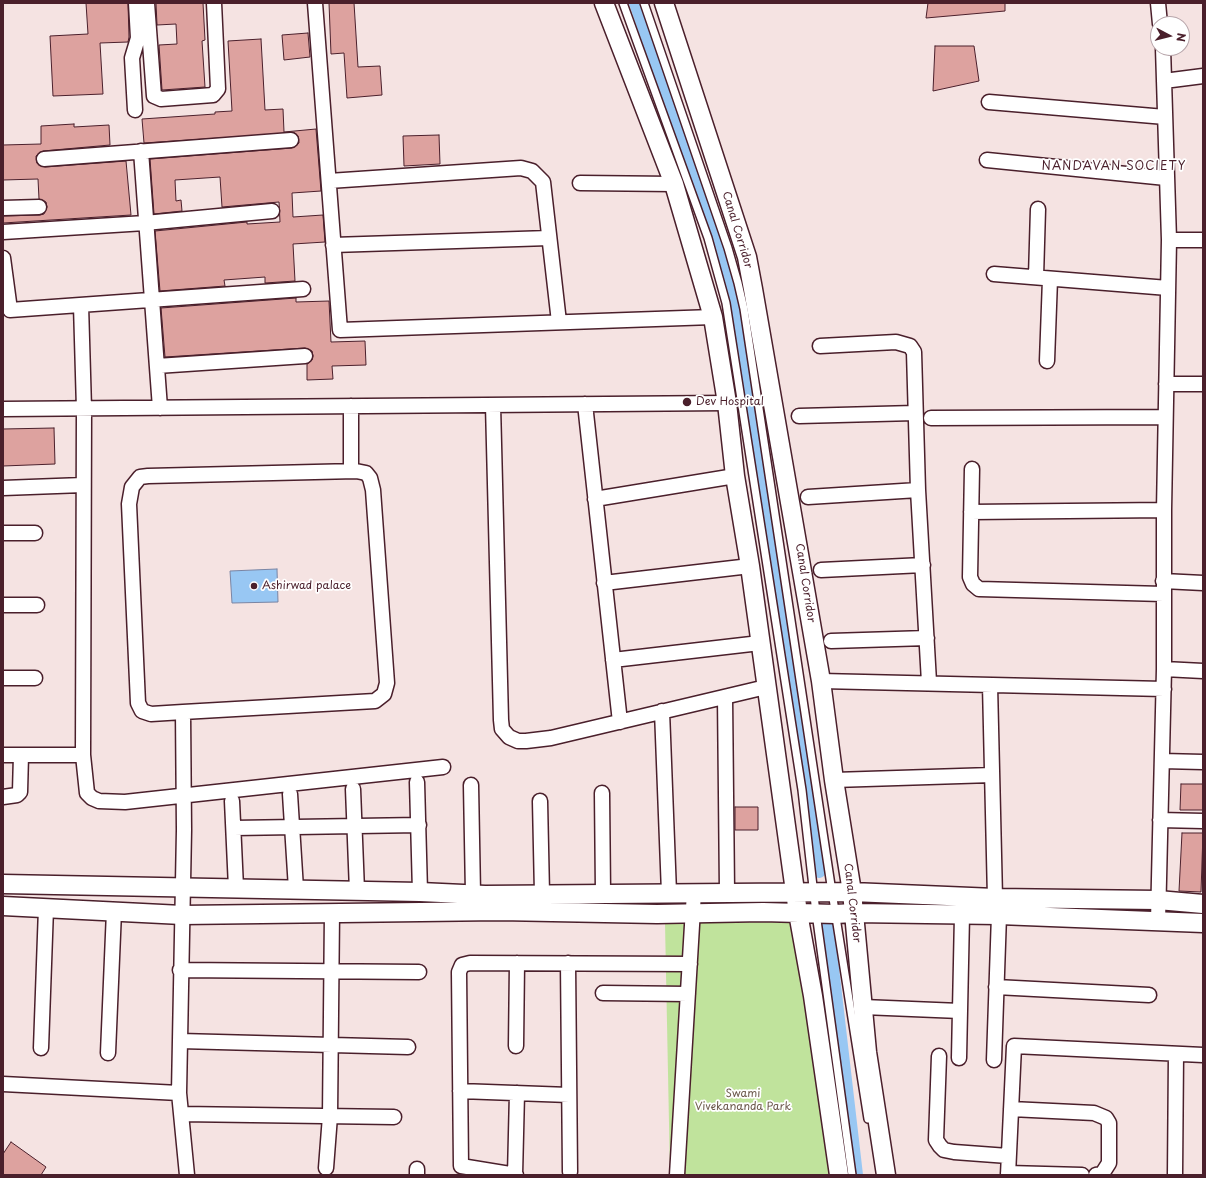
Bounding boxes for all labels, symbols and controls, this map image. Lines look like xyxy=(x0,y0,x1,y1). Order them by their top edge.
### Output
north arrow xyxy=(1150,16,1190,56)
text: N xyxy=(1172,32,1190,43)
district label: NANDAVAN SOCIETY xyxy=(1041,160,1187,174)
street label: Canal Corridor xyxy=(719,190,755,270)
place label: Dev Hospital xyxy=(696,395,764,409)
marker: Dev Hospital xyxy=(681,396,693,408)
street label: Canal Corridor xyxy=(792,543,818,623)
place label: Ashirwad palace xyxy=(262,579,351,593)
marker: Ashirwad palace xyxy=(249,581,259,591)
street label: Canal Corridor xyxy=(841,863,863,943)
park label: Swami Vivekananda Park xyxy=(695,1087,791,1113)

